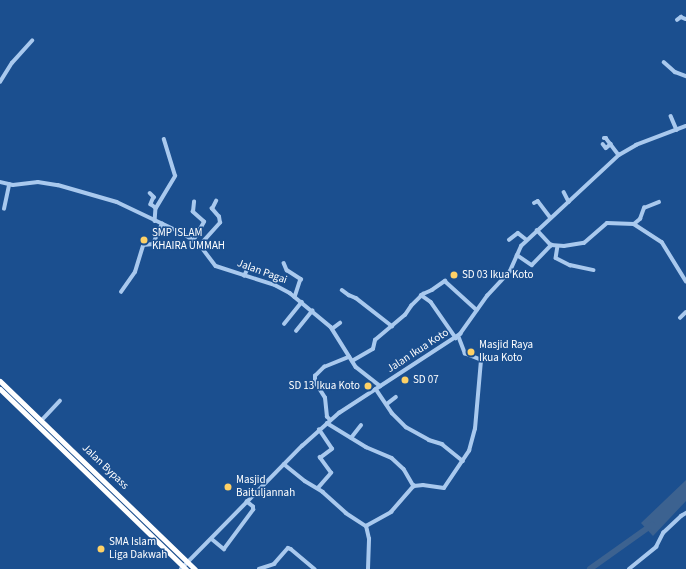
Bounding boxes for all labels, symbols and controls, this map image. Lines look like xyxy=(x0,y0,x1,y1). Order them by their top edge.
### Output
place label: SMP ISLAM KHAIRA UMMAH xyxy=(152,227,225,253)
marker: SMP ISLAM KHAIRA UMMAH xyxy=(139,235,149,245)
street label: Jalan Pagai xyxy=(235,257,289,287)
place label: SD 03 Ikua Koto xyxy=(462,268,533,282)
marker: SD 03 Ikua Koto xyxy=(449,270,459,280)
street label: Jalan Ikua Koto xyxy=(385,326,451,376)
place label: Masjid Raya Ikua Koto xyxy=(479,339,533,365)
marker: Masjid Raya Ikua Koto xyxy=(466,347,476,357)
place label: SD 07 xyxy=(413,373,439,387)
marker: SD 07 xyxy=(400,375,410,385)
place label: SD 13 Ikua Koto xyxy=(289,379,360,393)
marker: SD 13 Ikua Koto xyxy=(363,381,373,391)
street label: Jalan Bypass xyxy=(79,442,131,492)
place label: Masjid Baituljannah xyxy=(236,474,295,500)
marker: Masjid Baituljannah xyxy=(223,482,233,492)
place label: SMA Islam Liga Dakwah xyxy=(109,536,167,562)
marker: SMA Islam Liga Dakwah xyxy=(96,544,106,554)

